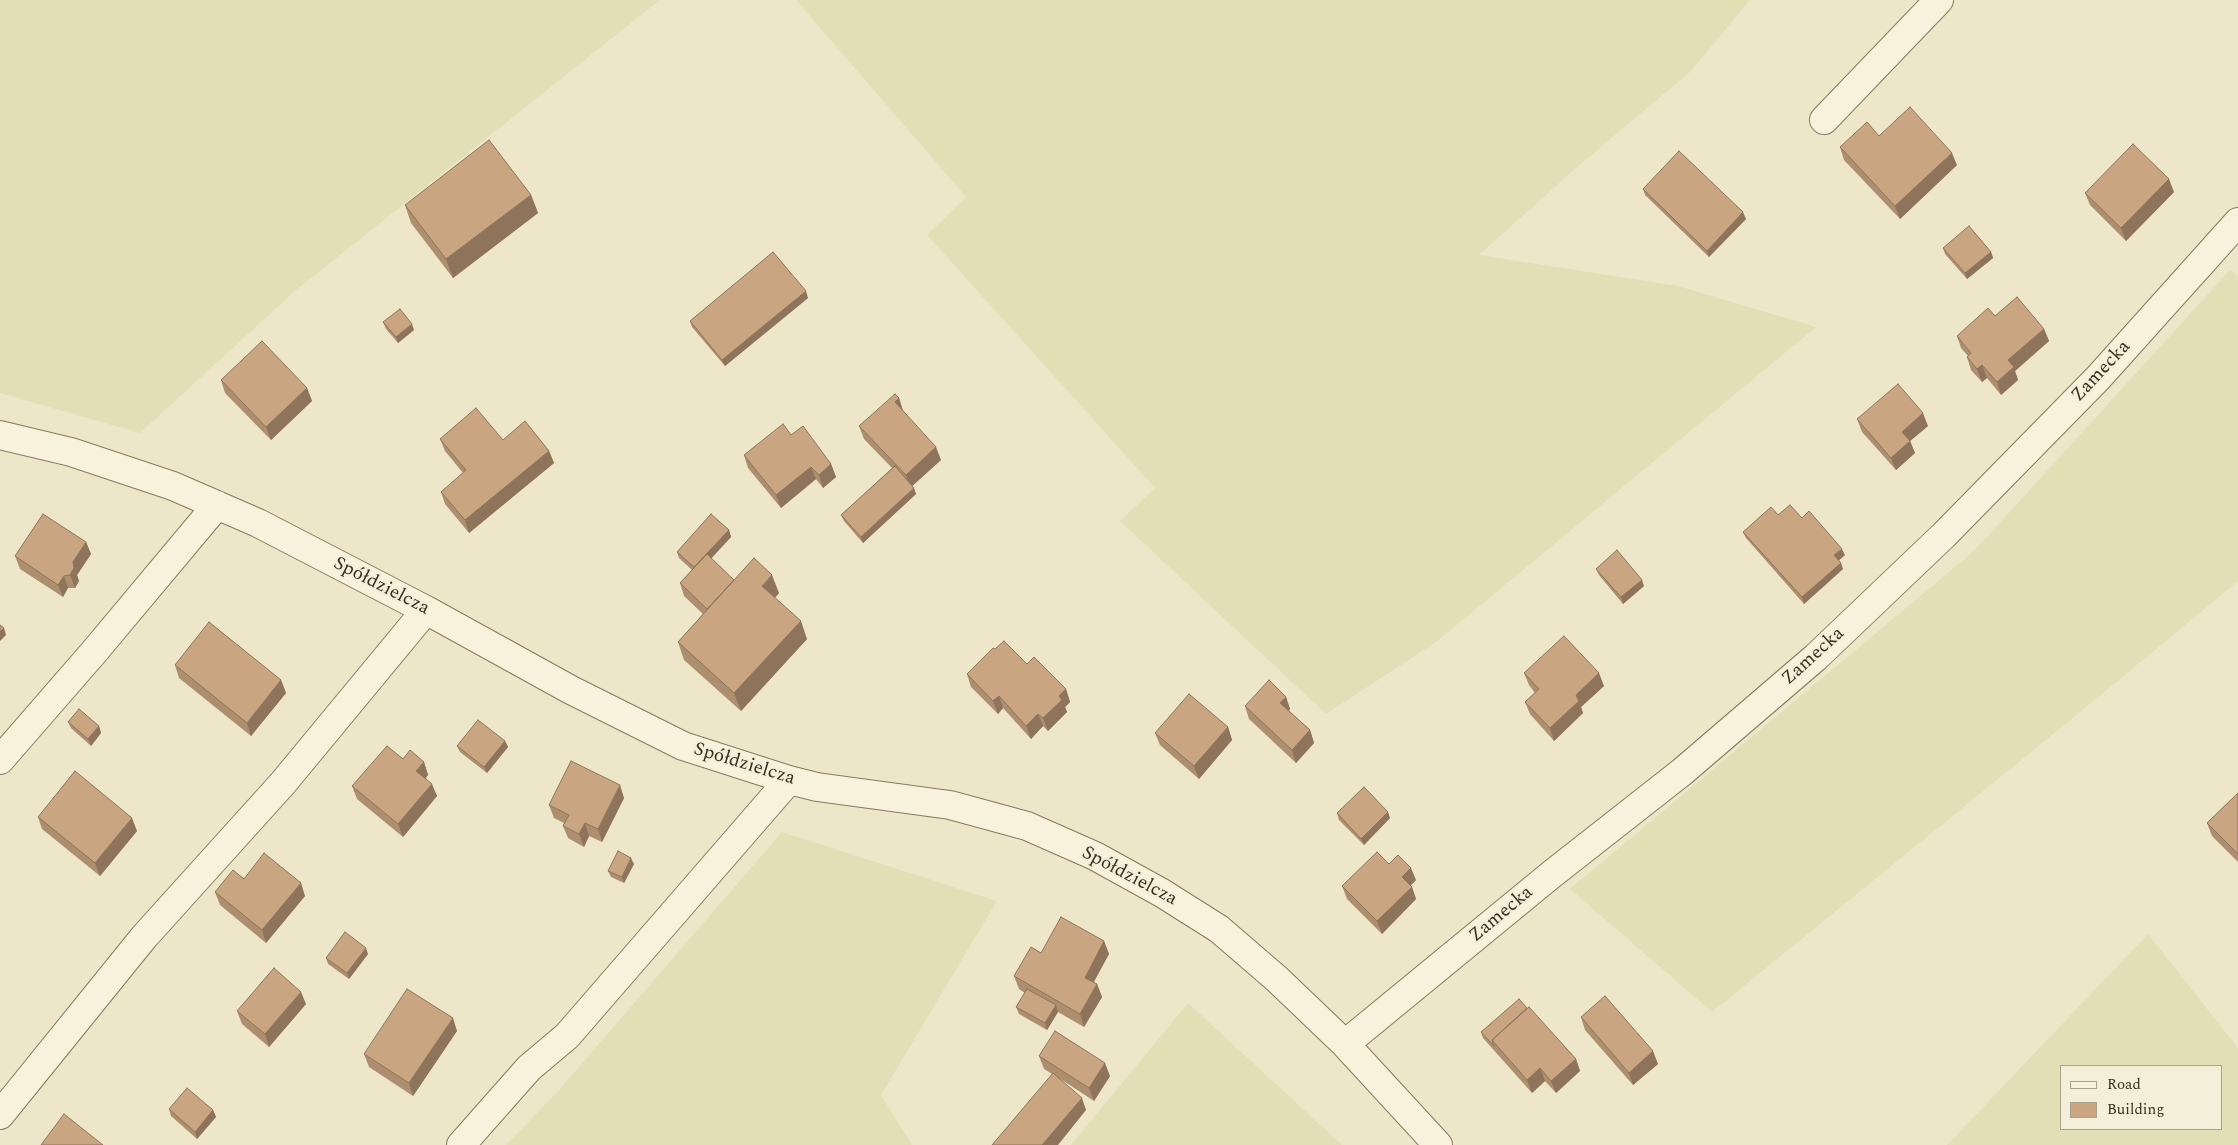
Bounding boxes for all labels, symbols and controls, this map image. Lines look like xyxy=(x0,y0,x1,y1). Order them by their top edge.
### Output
street label: Zamecka xyxy=(2068,337,2136,407)
street label: Spółdzielcza xyxy=(329,553,433,621)
street label: Zamecka xyxy=(1778,623,1850,691)
street label: Spółdzielcza xyxy=(691,739,797,791)
street label: Spółdzielcza xyxy=(1077,842,1181,912)
street label: Zamecka xyxy=(1466,882,1538,948)
legend xyxy=(2060,1065,2223,1130)
text: Road xyxy=(2107,1073,2141,1096)
text: Building xyxy=(2107,1098,2164,1121)

